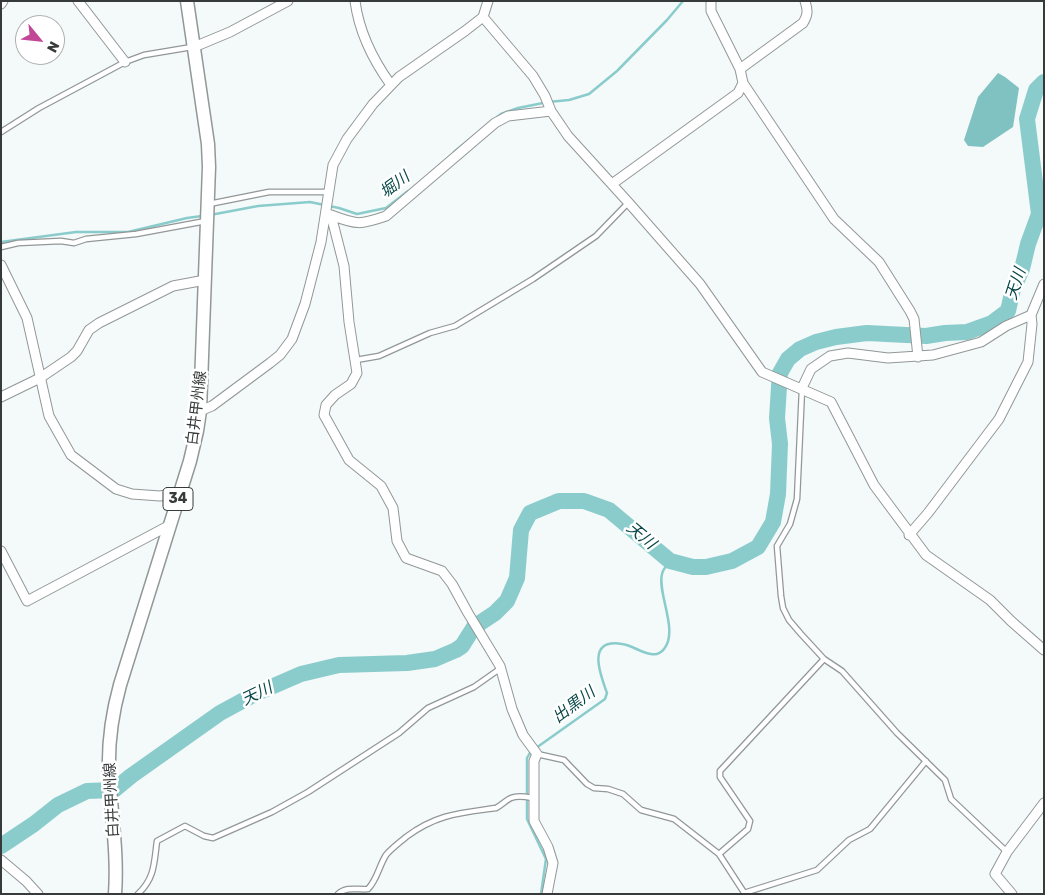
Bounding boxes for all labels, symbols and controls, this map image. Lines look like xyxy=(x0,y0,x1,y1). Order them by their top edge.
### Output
north arrow xyxy=(15,15,65,65)
text: N xyxy=(43,38,63,55)
water label: 堀川 xyxy=(376,168,414,202)
water label: 天川 xyxy=(1002,266,1030,302)
street label: 白井甲州線 xyxy=(183,370,211,446)
road number: 34 xyxy=(163,488,193,510)
water label: 天川 xyxy=(623,518,659,554)
water label: 天川 xyxy=(238,678,276,710)
water label: 出黒川 xyxy=(549,683,599,727)
street label: 白井甲州線 xyxy=(101,762,123,838)

